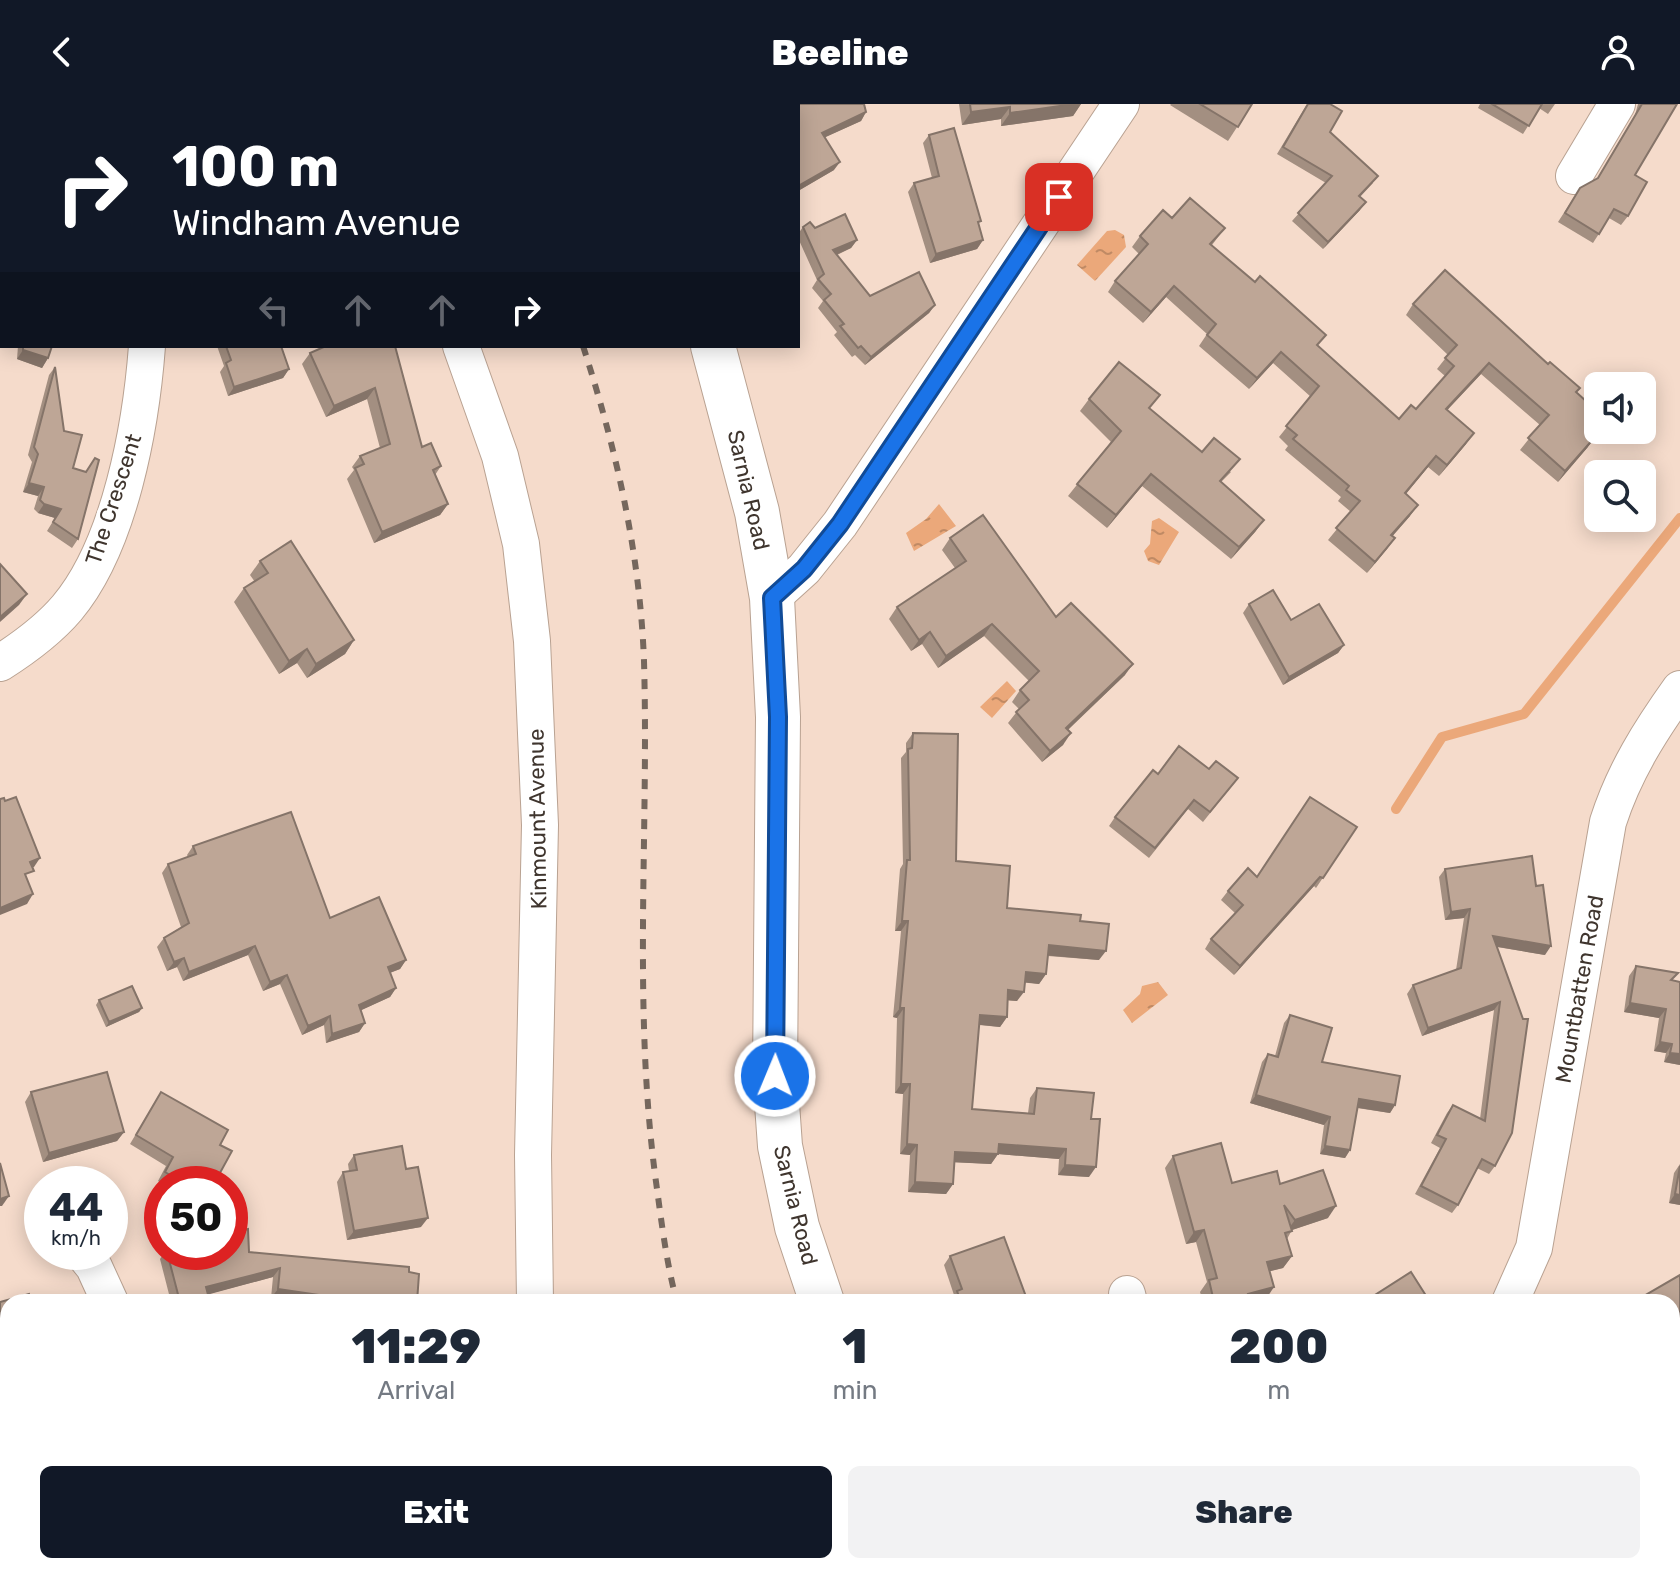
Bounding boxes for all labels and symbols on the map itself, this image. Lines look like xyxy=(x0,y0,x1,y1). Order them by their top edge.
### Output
pin xyxy=(1025,163,1093,231)
street label: Sarnia Road xyxy=(722,427,775,553)
street label: The Crescent xyxy=(80,430,147,568)
street label: Kinmount Avenue xyxy=(522,728,553,910)
street label: Mountbatten Road xyxy=(1550,893,1609,1085)
position arrow xyxy=(733,1034,817,1118)
street label: Sarnia Road xyxy=(768,1142,823,1268)
speed limit sign: 50 xyxy=(144,1166,248,1270)

